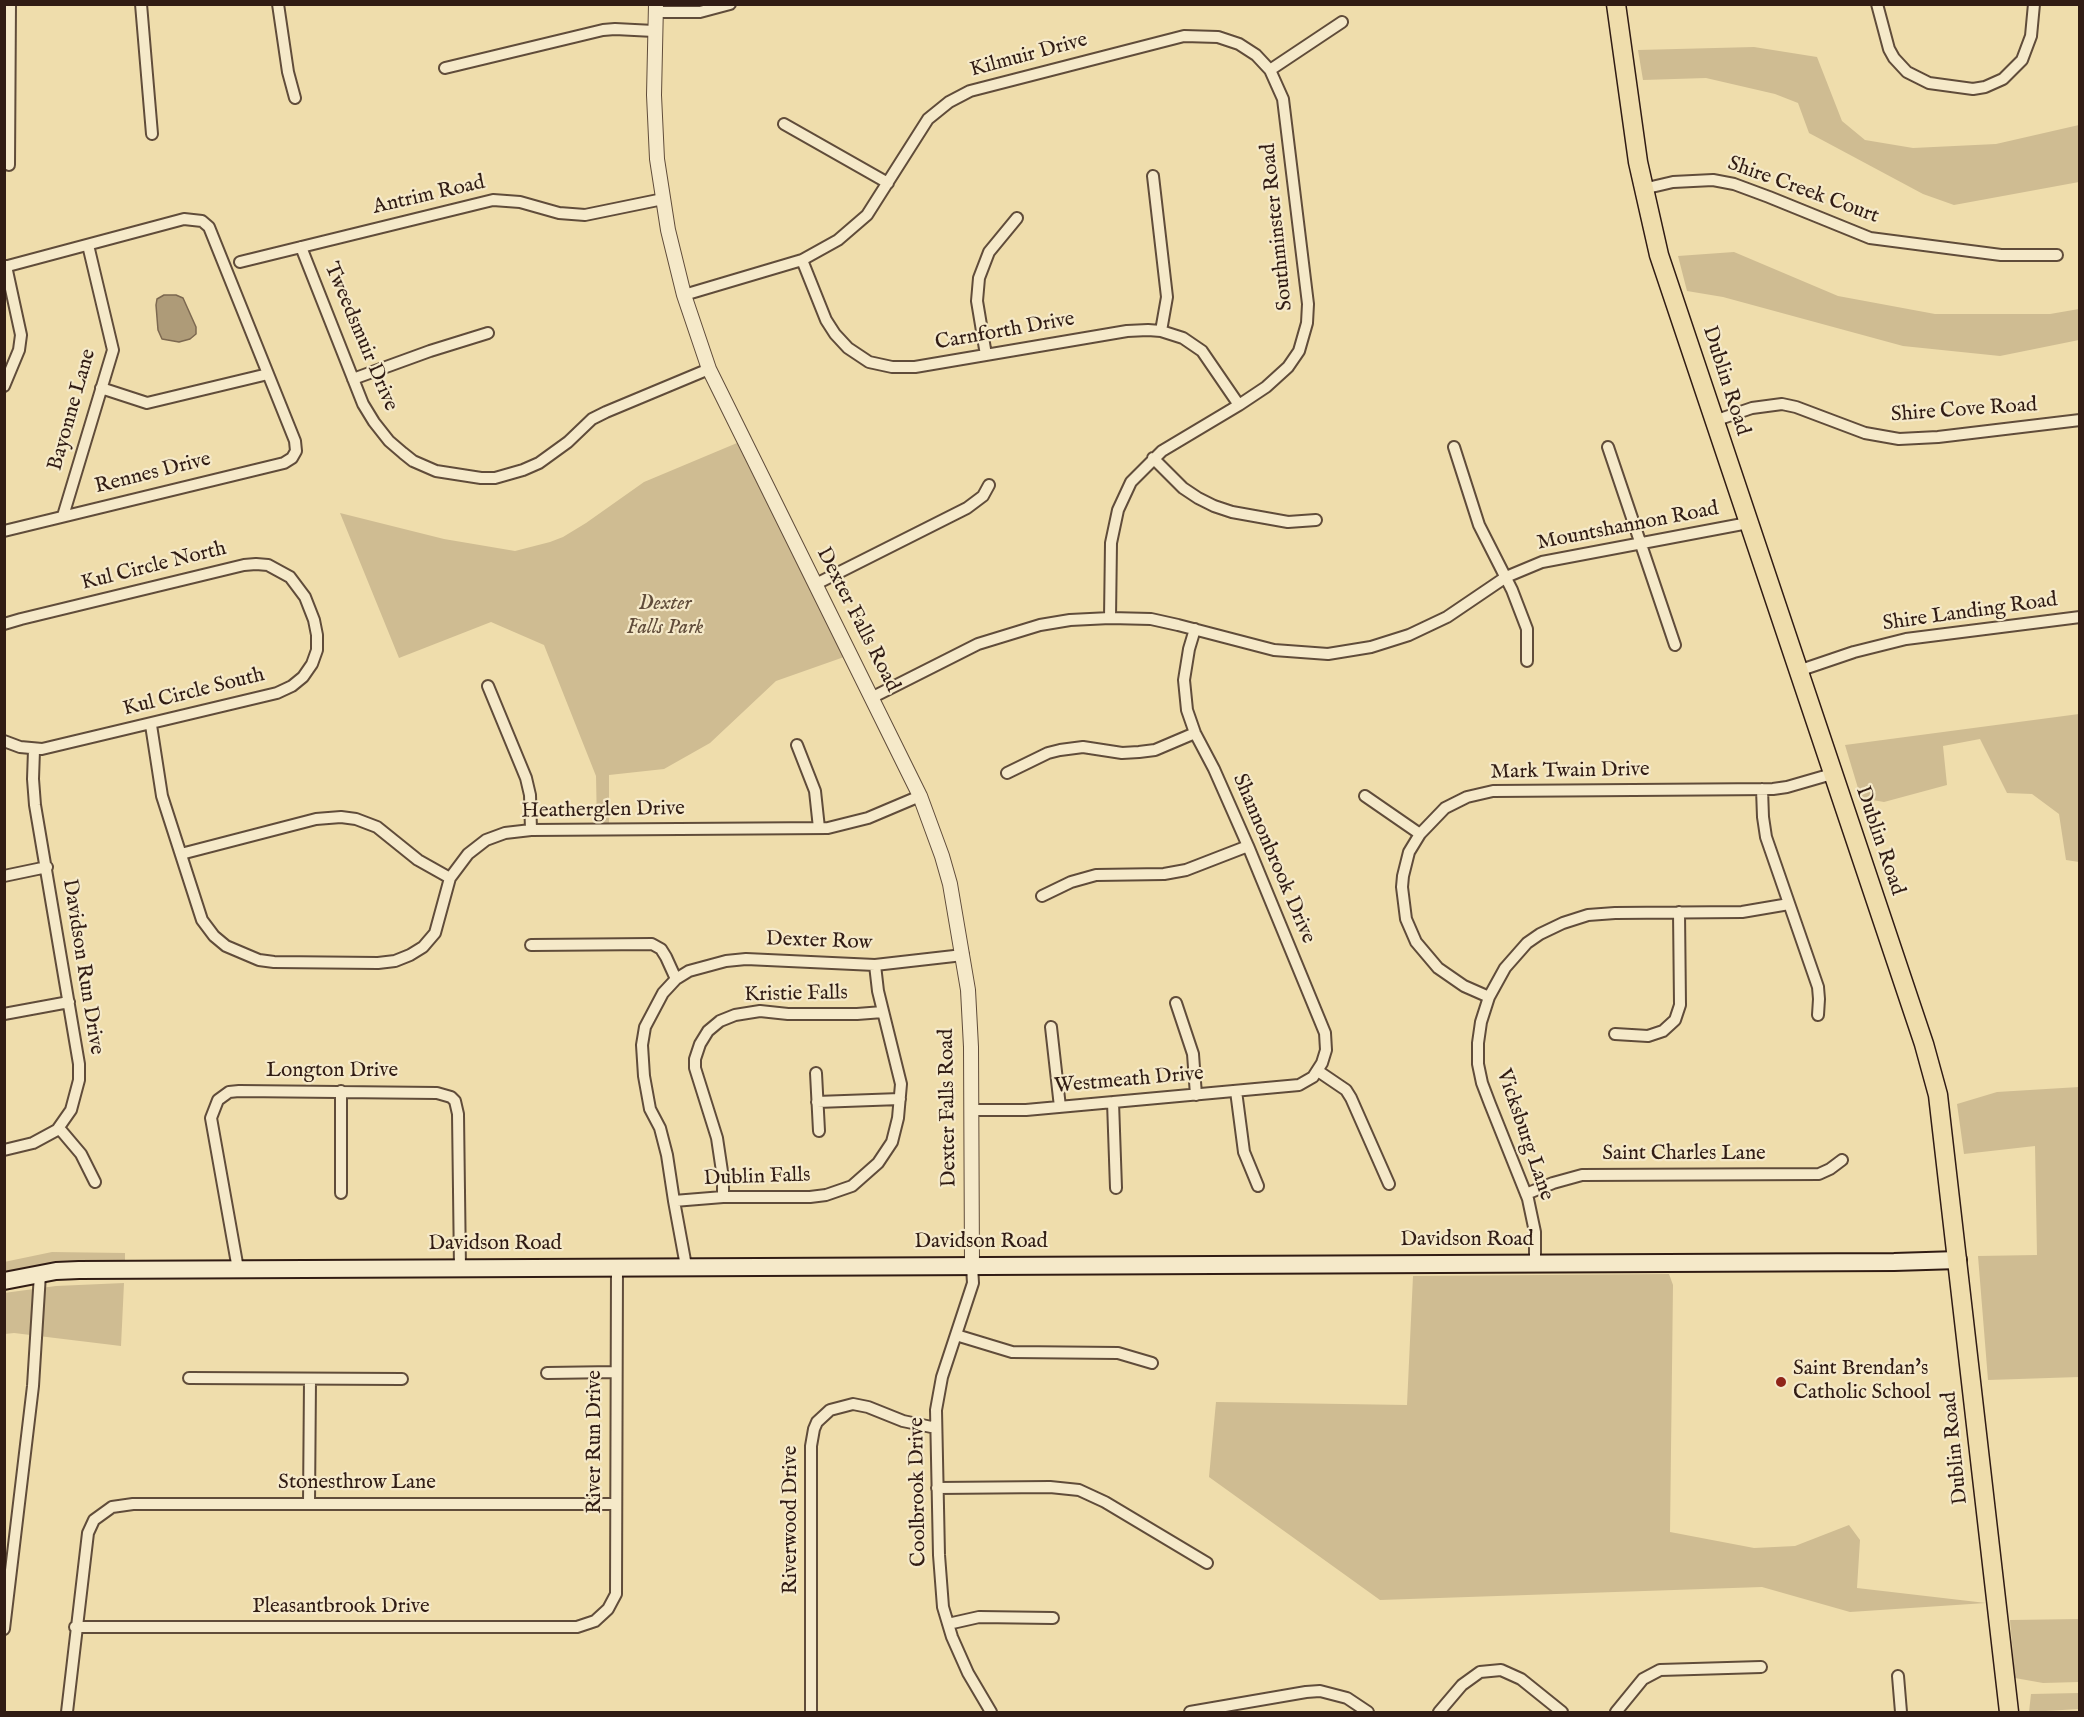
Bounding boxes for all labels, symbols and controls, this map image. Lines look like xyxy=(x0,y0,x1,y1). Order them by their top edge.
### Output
street label: Kilmuir Drive xyxy=(968,28,1090,84)
street label: Southminster Road xyxy=(1257,142,1299,312)
street label: Shire Creek Court xyxy=(1724,152,1882,230)
street label: Antrim Road xyxy=(371,171,487,221)
street label: Tweedsmuir Drive xyxy=(317,259,403,415)
street label: Carnforth Drive xyxy=(933,307,1077,357)
street label: Dublin Road xyxy=(1695,323,1755,439)
street label: Bayonne Lane xyxy=(44,346,102,474)
street label: Shire Cove Road xyxy=(1890,393,2038,429)
street label: Rennes Drive xyxy=(93,447,213,501)
street label: Mountshannon Road xyxy=(1535,497,1721,557)
street label: Kul Circle North xyxy=(79,537,229,597)
street label: Dexter Falls Road xyxy=(810,543,904,697)
street label: Shire Landing Road xyxy=(1881,588,2059,638)
park label: Dexter Falls Park xyxy=(626,592,704,642)
street label: Kul Circle South xyxy=(121,663,267,723)
street label: Mark Twain Drive xyxy=(1490,758,1650,786)
street label: Shannonbrook Drive xyxy=(1226,770,1320,948)
street label: Dublin Road xyxy=(1849,783,1909,899)
street label: Heatherglen Drive xyxy=(521,797,685,825)
street label: Davidson Run Drive xyxy=(56,877,108,1057)
street label: Dexter Row xyxy=(765,928,873,956)
street label: Kristie Falls xyxy=(744,981,848,1009)
street label: Dexter Falls Road xyxy=(935,1028,963,1188)
street label: Longton Drive xyxy=(266,1059,398,1085)
street label: Westmeath Drive xyxy=(1053,1062,1205,1100)
street label: Vicksburg Lane xyxy=(1490,1066,1558,1204)
street label: Saint Charles Lane xyxy=(1602,1142,1766,1168)
street label: Dublin Falls xyxy=(703,1164,811,1192)
street label: Davidson Road xyxy=(1400,1228,1534,1254)
street label: Davidson Road xyxy=(914,1230,1048,1256)
street label: Davidson Road xyxy=(428,1232,562,1258)
place label: Saint Brendan's Catholic School xyxy=(1793,1357,1931,1407)
street label: River Run Drive xyxy=(583,1370,609,1514)
marker: Saint Brendan's Catholic School xyxy=(1774,1375,1788,1389)
street label: Dublin Road xyxy=(1938,1390,1974,1506)
street label: Coolbrook Drive xyxy=(905,1417,933,1567)
street label: Riverwood Drive xyxy=(779,1446,805,1594)
street label: Stonesthrow Lane xyxy=(278,1471,436,1497)
street label: Pleasantbrook Drive xyxy=(252,1595,430,1621)

